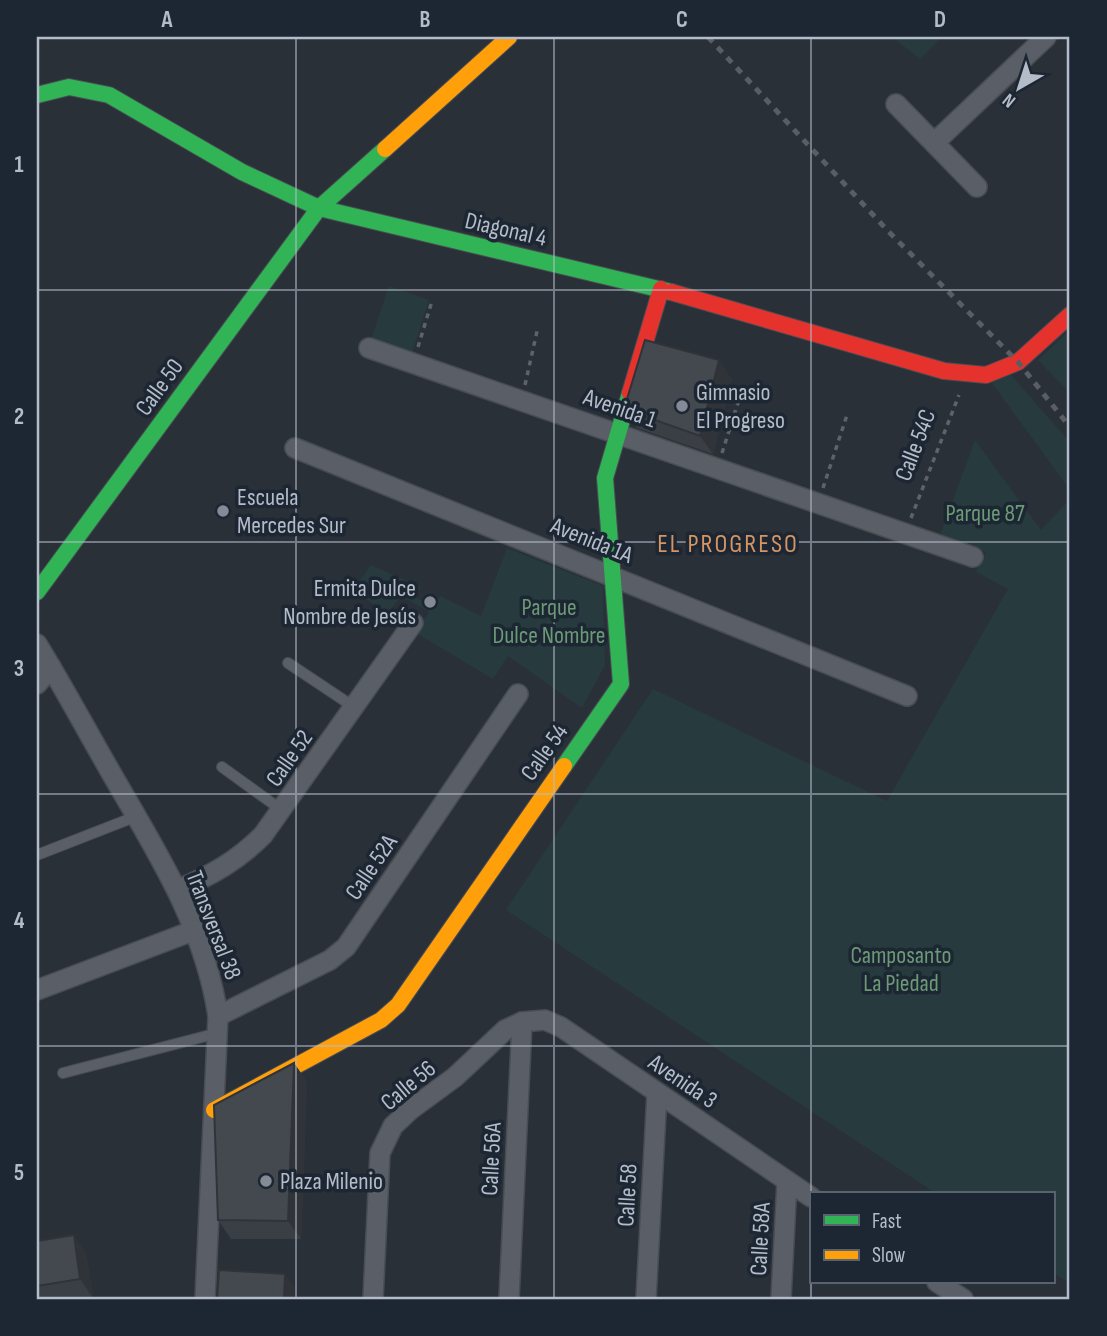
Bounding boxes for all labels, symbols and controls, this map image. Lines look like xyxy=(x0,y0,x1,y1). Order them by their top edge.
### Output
text: A xyxy=(161,6,174,34)
text: B xyxy=(420,6,431,34)
text: C xyxy=(676,6,688,34)
text: D xyxy=(934,6,946,34)
north arrow xyxy=(984,52,1054,122)
text: N xyxy=(998,88,1020,112)
text: 1 xyxy=(14,151,24,179)
street label: Diagonal 4 xyxy=(462,206,549,253)
street label: Calle 50 xyxy=(129,353,190,421)
place label: Gimnasio El Progreso xyxy=(696,378,785,435)
street label: Avenida 1 xyxy=(579,382,661,435)
marker: Gimnasio El Progreso xyxy=(674,398,690,414)
text: 2 xyxy=(14,403,24,431)
street label: Calle 54C xyxy=(889,405,942,485)
place label: Escuela Mercedes Sur xyxy=(237,483,346,540)
park label: Parque 87 xyxy=(945,499,1025,528)
marker: Escuela Mercedes Sur xyxy=(215,503,231,519)
street label: Avenida 1A xyxy=(546,511,638,570)
district label: EL PROGRESO xyxy=(657,529,799,560)
place label: Ermita Dulce Nombre de Jesús xyxy=(283,574,416,631)
park label: Parque Dulce Nombre xyxy=(493,593,606,650)
marker: Ermita Dulce Nombre de Jesús xyxy=(422,594,438,610)
text: 3 xyxy=(14,655,24,683)
street label: Calle 54 xyxy=(515,718,574,786)
street label: Calle 52 xyxy=(260,724,319,792)
street label: Calle 52A xyxy=(339,828,404,906)
street label: Transversal 38 xyxy=(179,867,248,984)
text: 4 xyxy=(14,907,25,935)
park label: Camposanto La Piedad xyxy=(850,941,952,998)
street label: Avenida 3 xyxy=(642,1047,723,1115)
street label: Calle 56 xyxy=(375,1054,442,1117)
street label: Calle 56A xyxy=(475,1121,508,1196)
text: 5 xyxy=(14,1159,24,1187)
street label: Calle 58 xyxy=(611,1163,644,1227)
place label: Plaza Milenio xyxy=(280,1167,383,1196)
marker: Plaza Milenio xyxy=(258,1173,274,1189)
legend xyxy=(810,1192,1054,1284)
street label: Calle 58A xyxy=(744,1201,777,1276)
text: Fast xyxy=(872,1209,902,1234)
text: Slow xyxy=(872,1243,906,1268)

